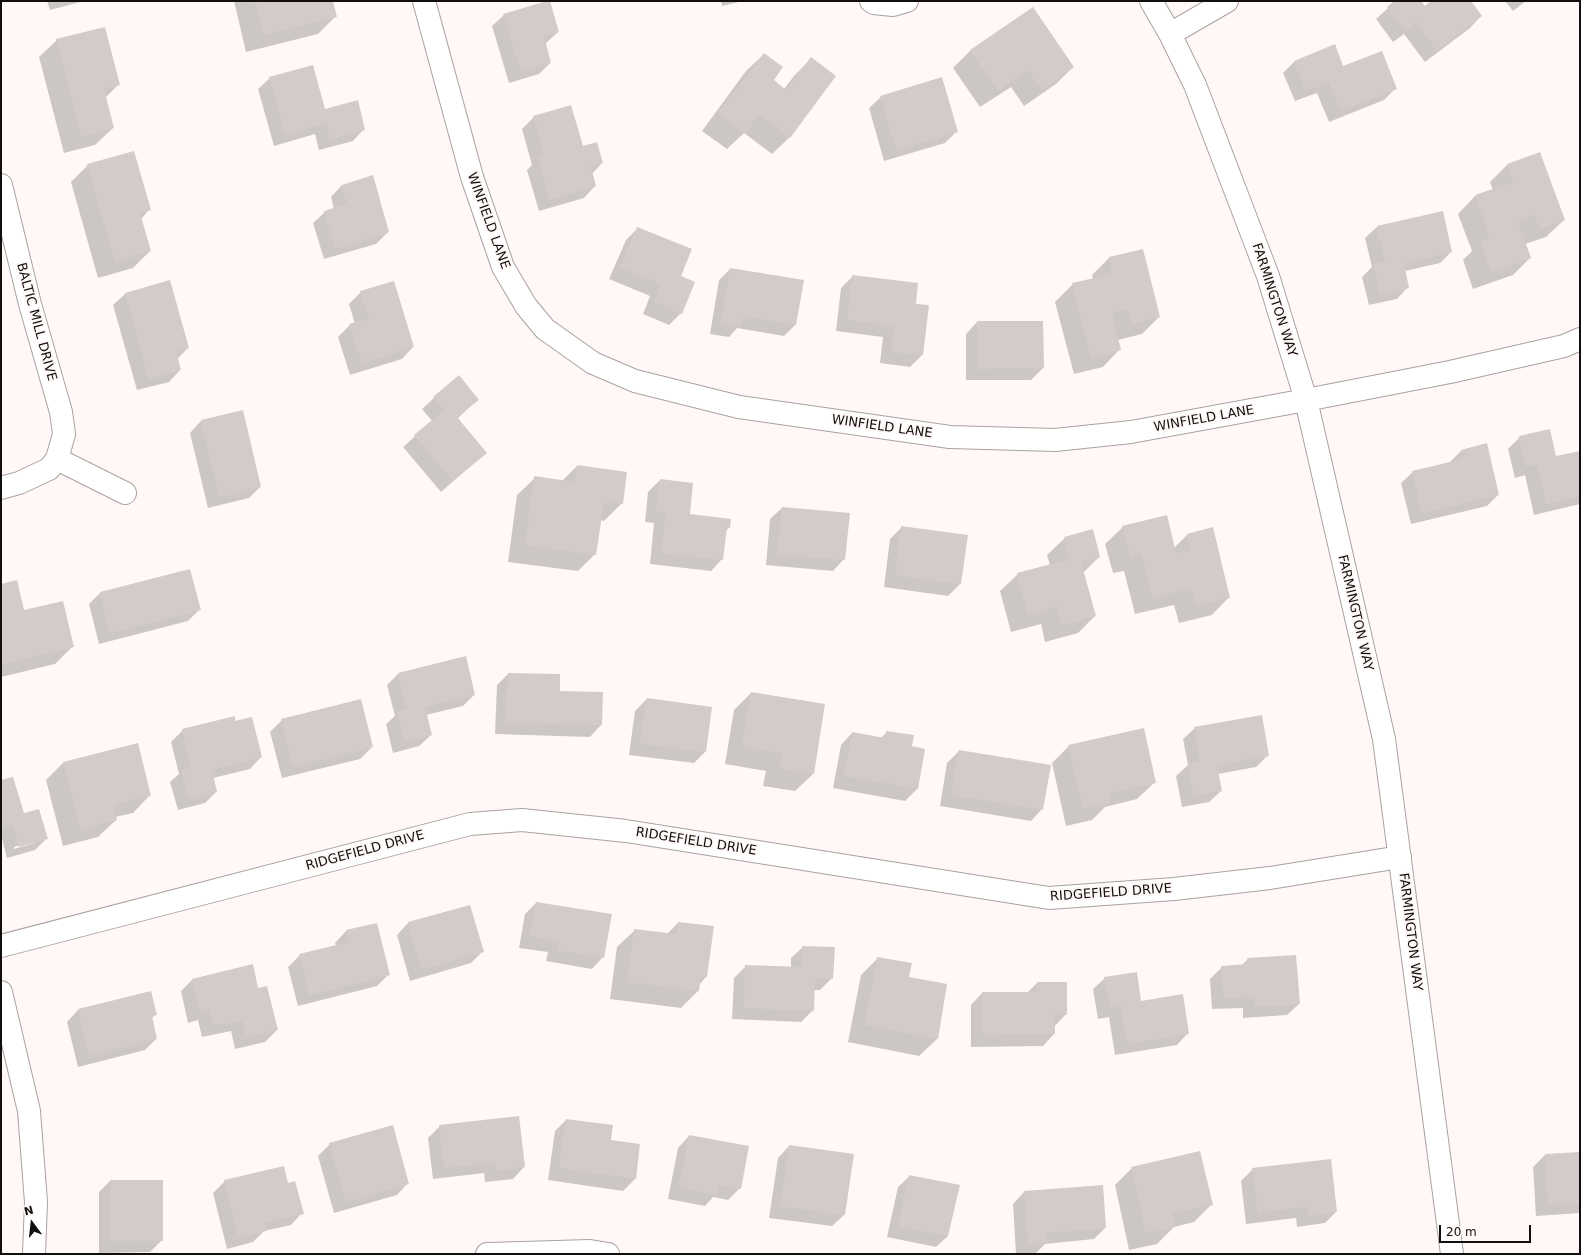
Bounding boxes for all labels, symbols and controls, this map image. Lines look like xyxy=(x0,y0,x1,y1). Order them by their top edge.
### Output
street label: WINFIELD LANE xyxy=(463,171,513,271)
street label: FARMINGTON WAY xyxy=(1248,241,1300,359)
street label: BALTIC MILL DRIVE xyxy=(13,261,59,383)
street label: WINFIELD LANE xyxy=(1153,402,1255,436)
street label: WINFIELD LANE xyxy=(831,412,933,442)
street label: FARMINGTON WAY xyxy=(1334,553,1376,673)
street label: RIDGEFIELD DRIVE xyxy=(635,825,757,859)
street label: RIDGEFIELD DRIVE xyxy=(304,828,426,874)
street label: FARMINGTON WAY xyxy=(1395,872,1425,992)
street label: RIDGEFIELD DRIVE xyxy=(1050,881,1172,905)
north arrow xyxy=(12,1203,52,1243)
text: N xyxy=(23,1203,35,1218)
scale bar xyxy=(1441,1217,1533,1243)
text: 20 m xyxy=(1446,1225,1477,1239)

